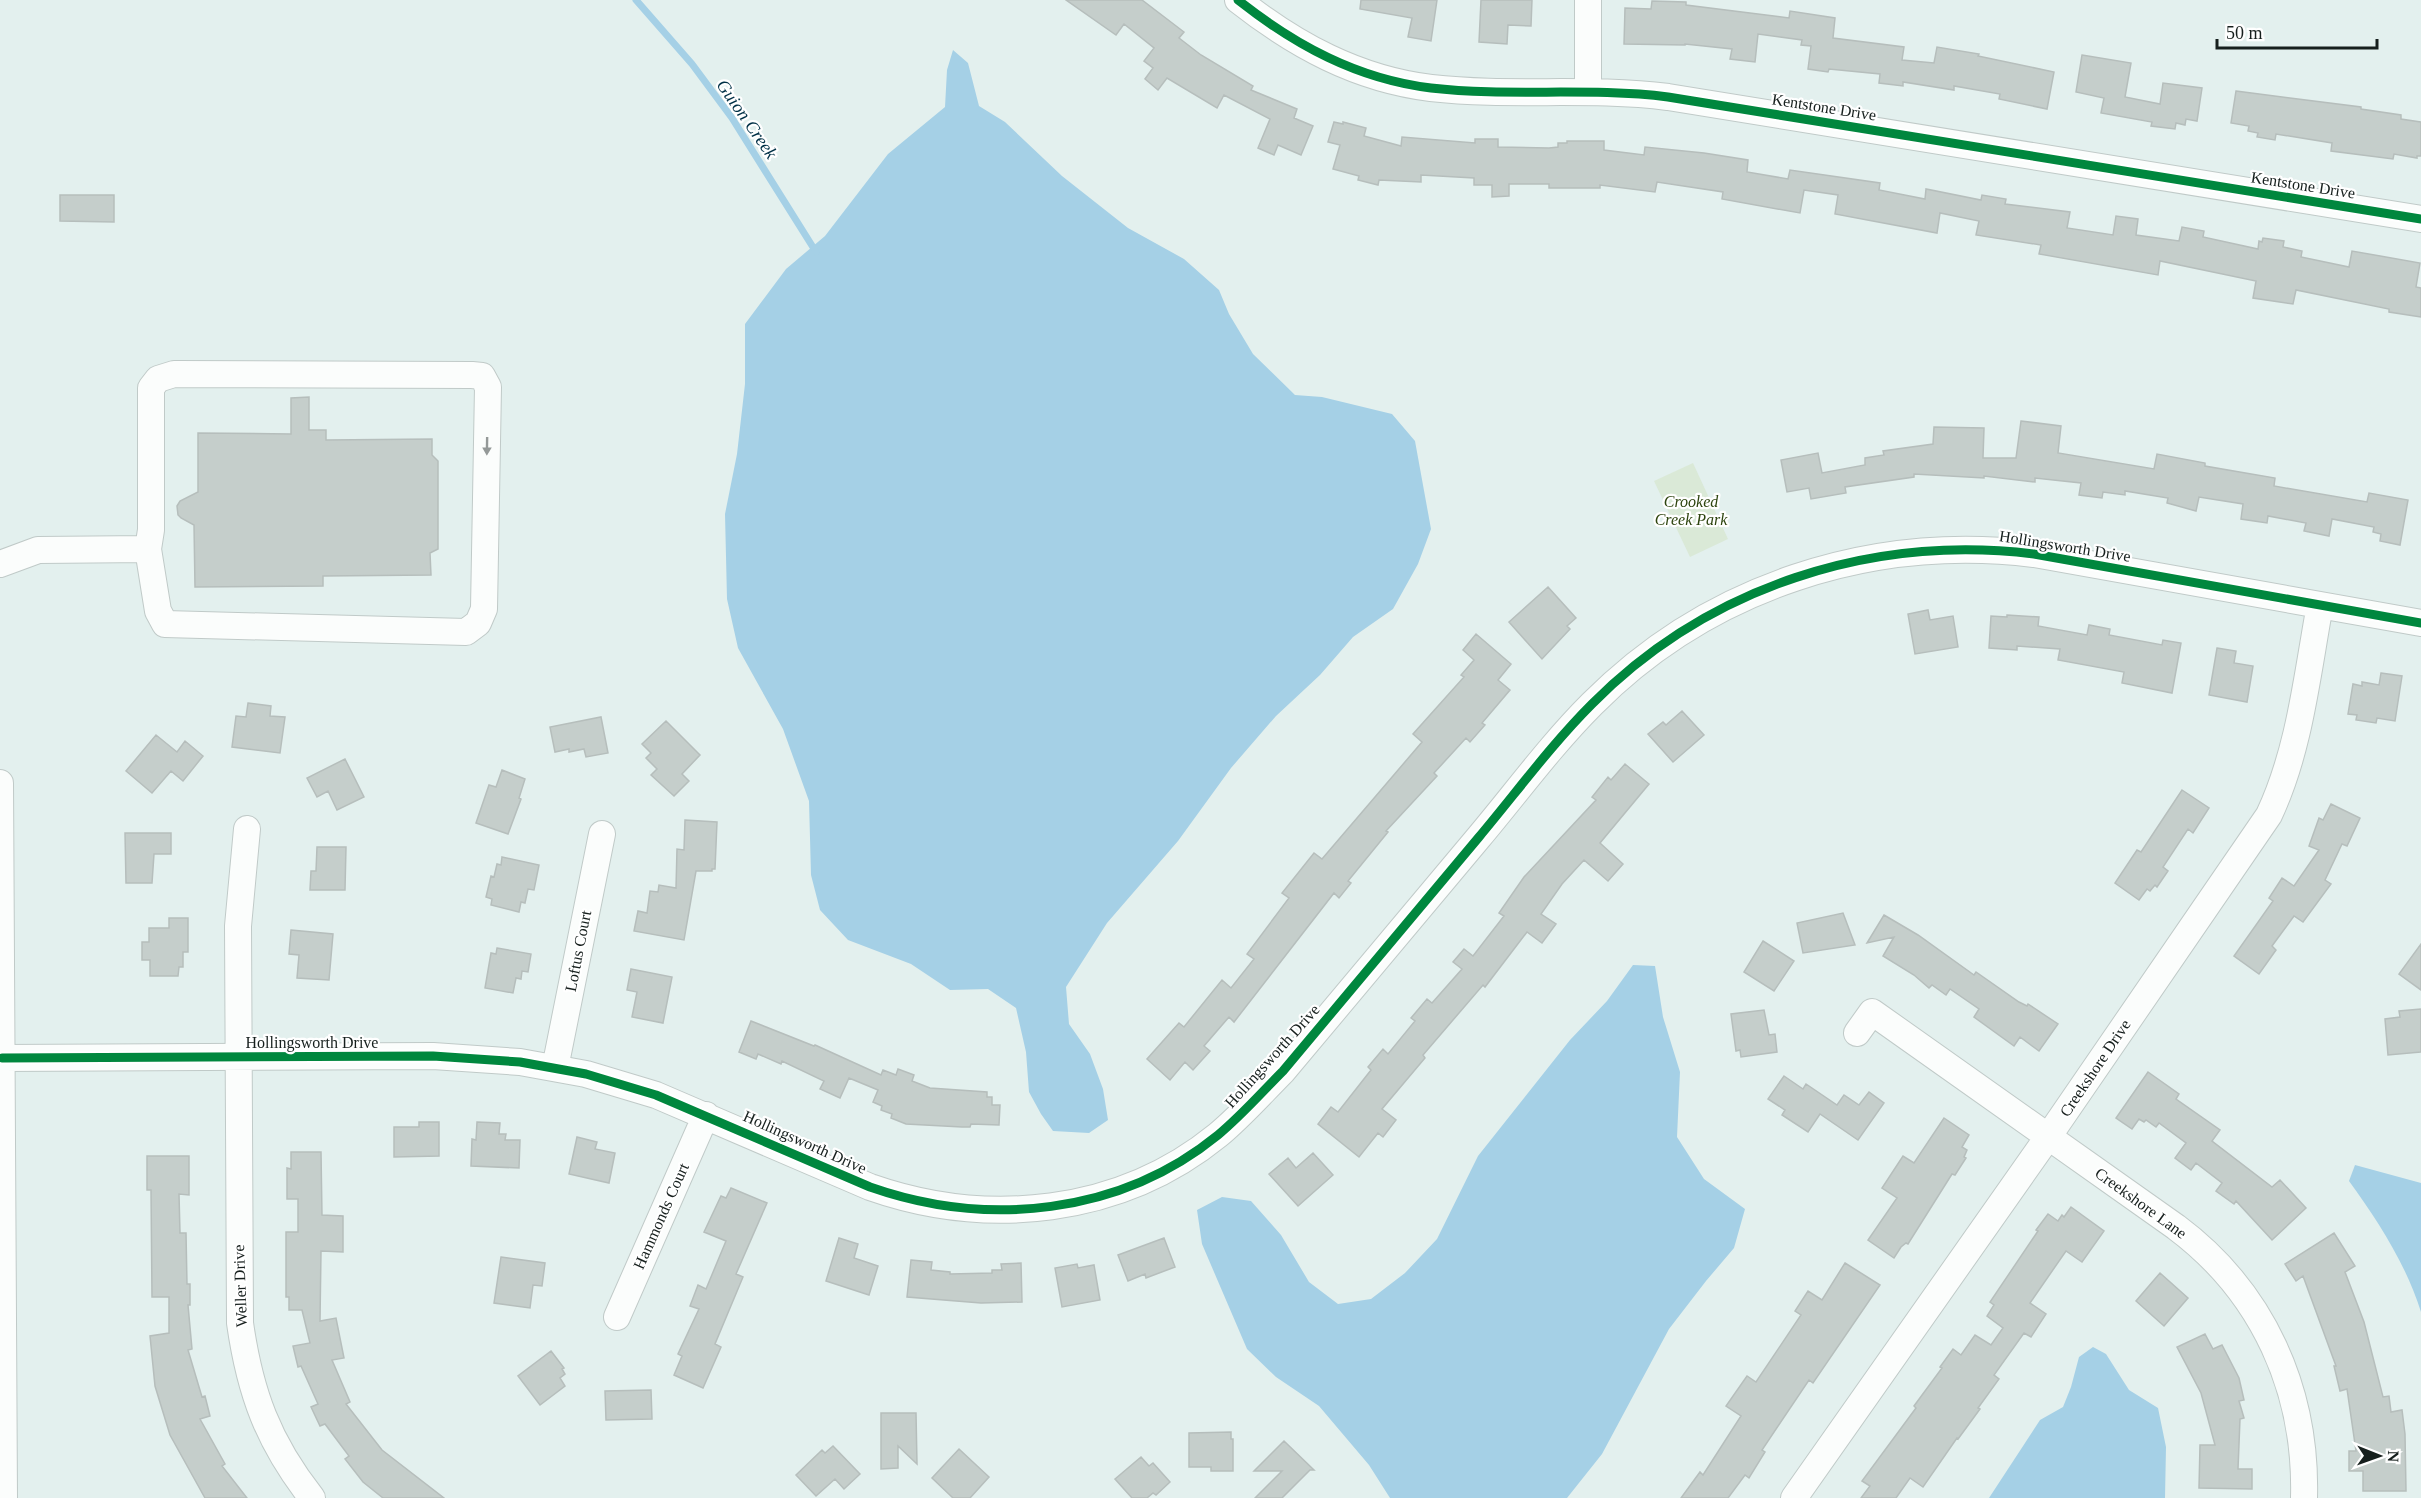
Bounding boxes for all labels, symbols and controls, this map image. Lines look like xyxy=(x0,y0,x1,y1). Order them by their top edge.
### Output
scale bar xyxy=(2217,12,2378,50)
text: 50 m xyxy=(2226,23,2263,43)
water label: Guion Creek xyxy=(712,76,782,163)
street label: Kentstone Drive xyxy=(1771,90,1877,124)
street label: Kentstone Drive xyxy=(2250,168,2356,202)
one-way arrow xyxy=(482,436,492,455)
park label: Crooked Creek Park xyxy=(1655,493,1728,528)
street label: Hollingsworth Drive xyxy=(1998,527,2132,566)
street label: Loftus Court xyxy=(562,908,594,993)
street label: Hollingsworth Drive xyxy=(1221,1001,1324,1112)
street label: Creekshore Drive xyxy=(2056,1016,2134,1120)
street label: Hollingsworth Drive xyxy=(246,1034,378,1052)
street label: Hollingsworth Drive xyxy=(740,1107,869,1178)
street label: Hammonds Court xyxy=(630,1160,692,1272)
street label: Creekshore Lane xyxy=(2092,1164,2190,1242)
street label: Weller Drive xyxy=(230,1244,250,1328)
north arrow xyxy=(2349,1426,2409,1486)
text: N xyxy=(2385,1450,2402,1463)

